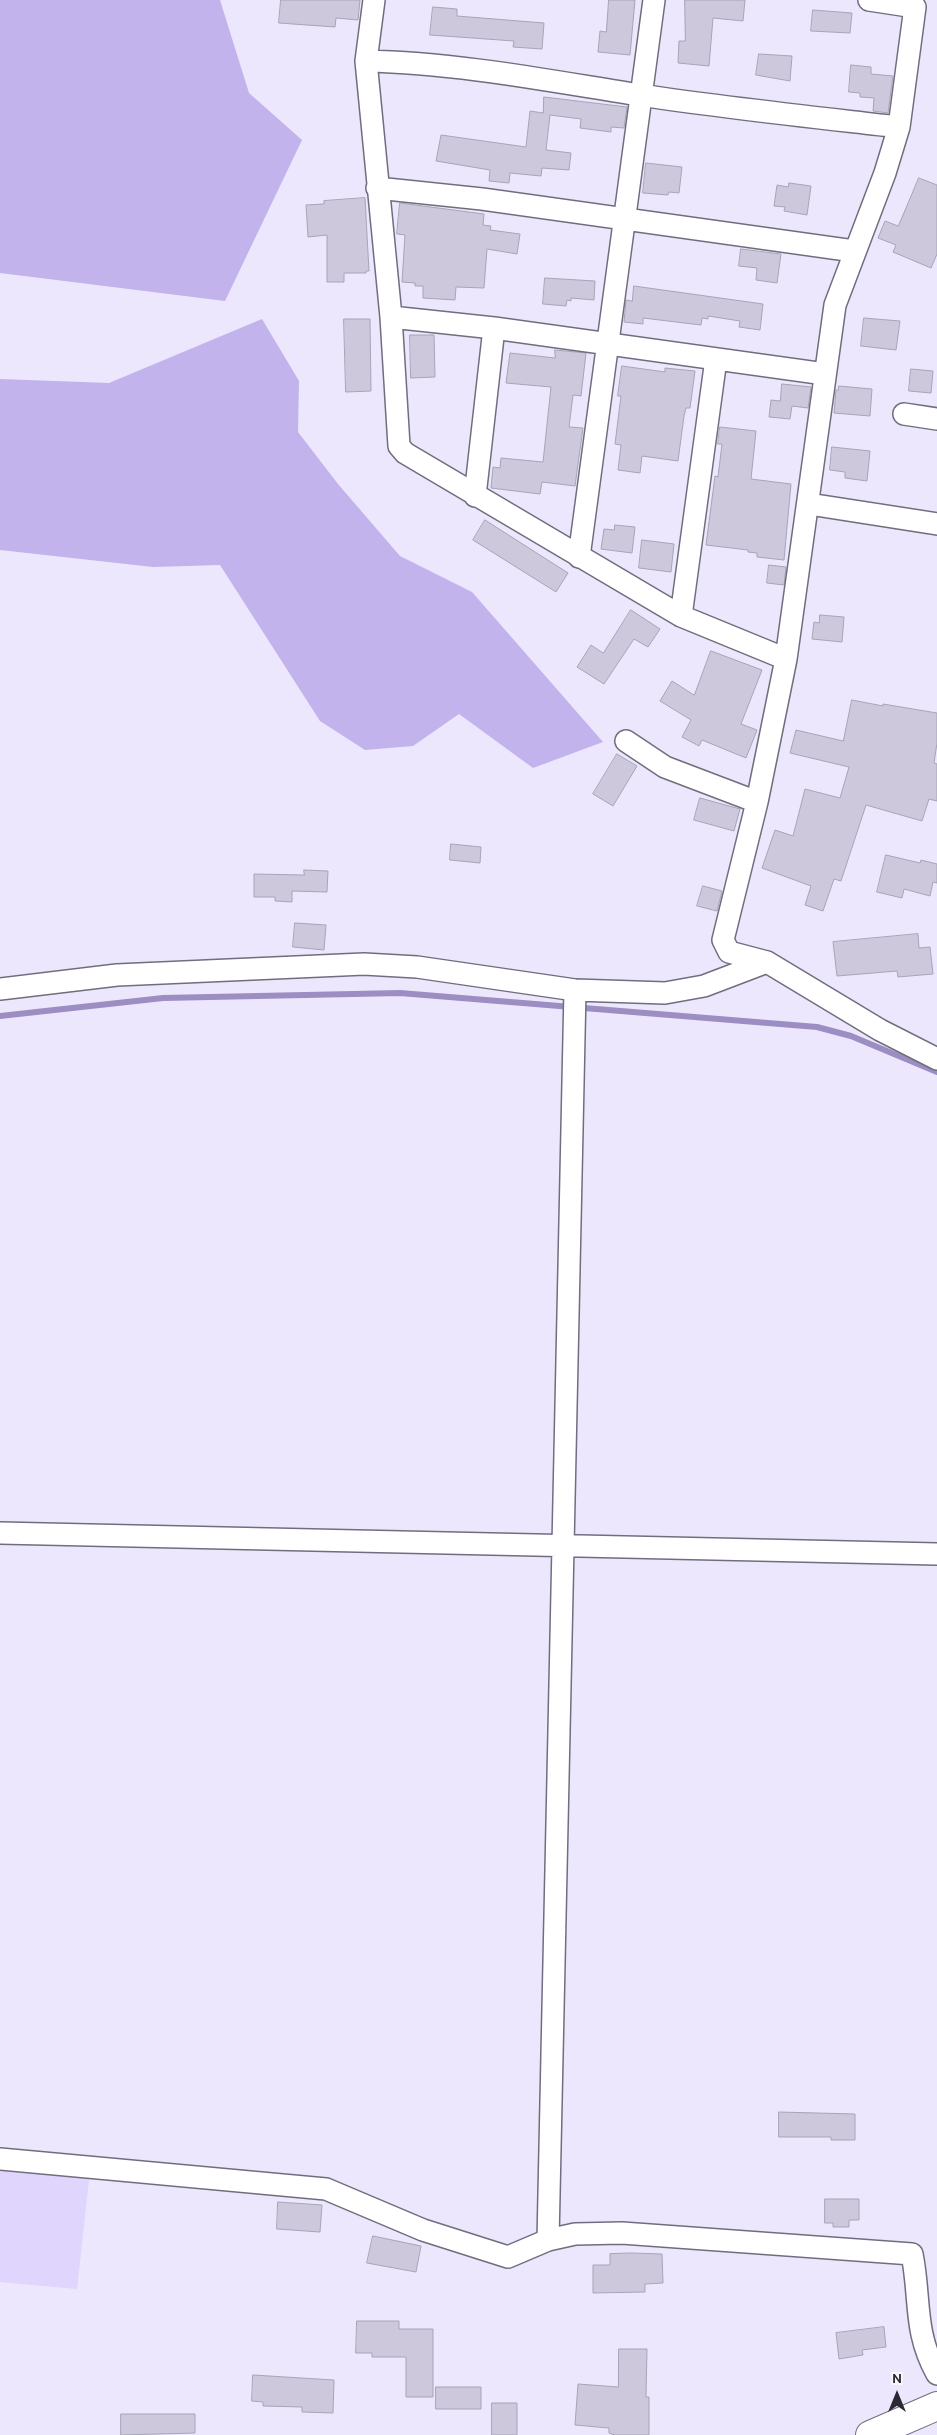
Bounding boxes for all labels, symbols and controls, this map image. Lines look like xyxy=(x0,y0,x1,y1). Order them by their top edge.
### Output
north arrow xyxy=(872,2370,922,2420)
text: N xyxy=(892,2371,902,2388)

